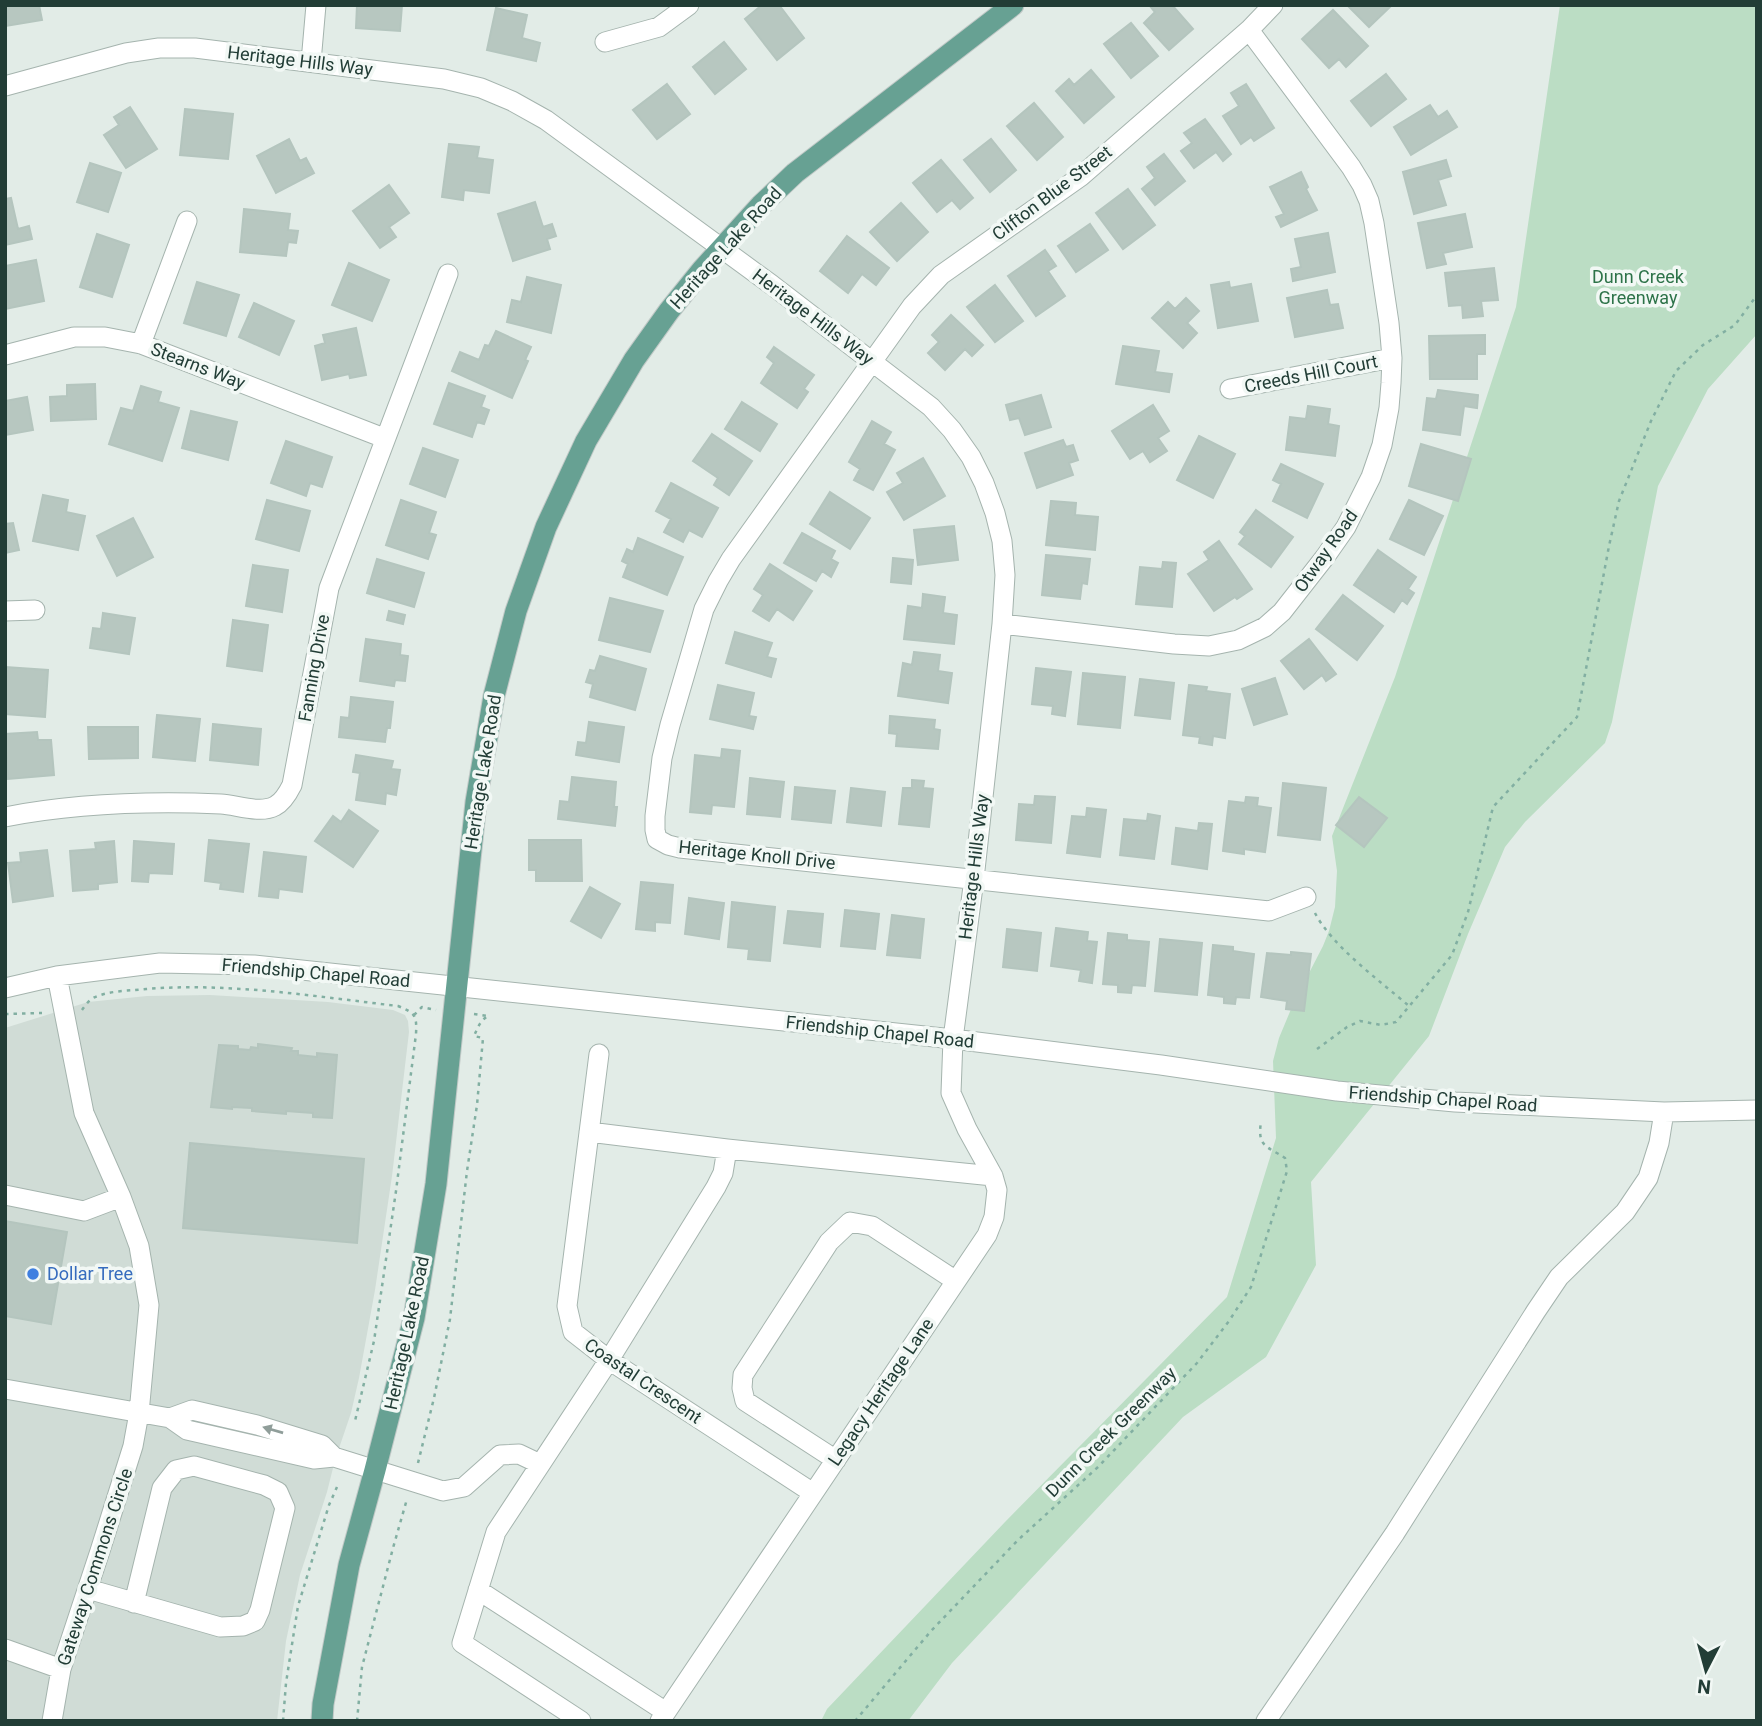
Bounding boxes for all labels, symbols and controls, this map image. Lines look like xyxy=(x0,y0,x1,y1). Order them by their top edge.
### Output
street label: Heritage Hills Way xyxy=(226,41,374,80)
street label: Clifton Blue Street xyxy=(988,141,1116,244)
street label: Heritage Lake Road xyxy=(665,183,786,313)
street label: Heritage Hills Way xyxy=(749,264,878,369)
park label: Dunn Creek Greenway xyxy=(1592,266,1685,308)
street label: Stearns Way xyxy=(148,338,249,393)
street label: Creeds Hill Court xyxy=(1242,350,1379,397)
street label: Otway Road xyxy=(1290,505,1362,596)
street label: Fanning Drive xyxy=(294,613,333,723)
street label: Heritage Lake Road xyxy=(460,693,505,851)
street label: Heritage Hills Way xyxy=(954,793,993,941)
street label: Heritage Knoll Drive xyxy=(678,836,837,873)
street label: Friendship Chapel Road xyxy=(221,954,411,991)
street label: Friendship Chapel Road xyxy=(785,1011,975,1052)
street label: Friendship Chapel Road xyxy=(1348,1081,1538,1116)
street label: Heritage Lake Road xyxy=(380,1254,433,1412)
place label: Dollar Tree xyxy=(47,1263,133,1284)
marker: Dollar Tree xyxy=(25,1266,41,1282)
street label: Legacy Heritage Lane xyxy=(823,1314,938,1469)
street label: Coastal Crescent xyxy=(581,1334,706,1428)
street label: Dunn Creek Greenway xyxy=(1041,1362,1180,1501)
one-way arrow xyxy=(262,1424,283,1434)
street label: Gateway Commons Circle xyxy=(53,1465,136,1668)
north arrow xyxy=(1671,1635,1741,1705)
text: N xyxy=(1696,1674,1712,1699)

